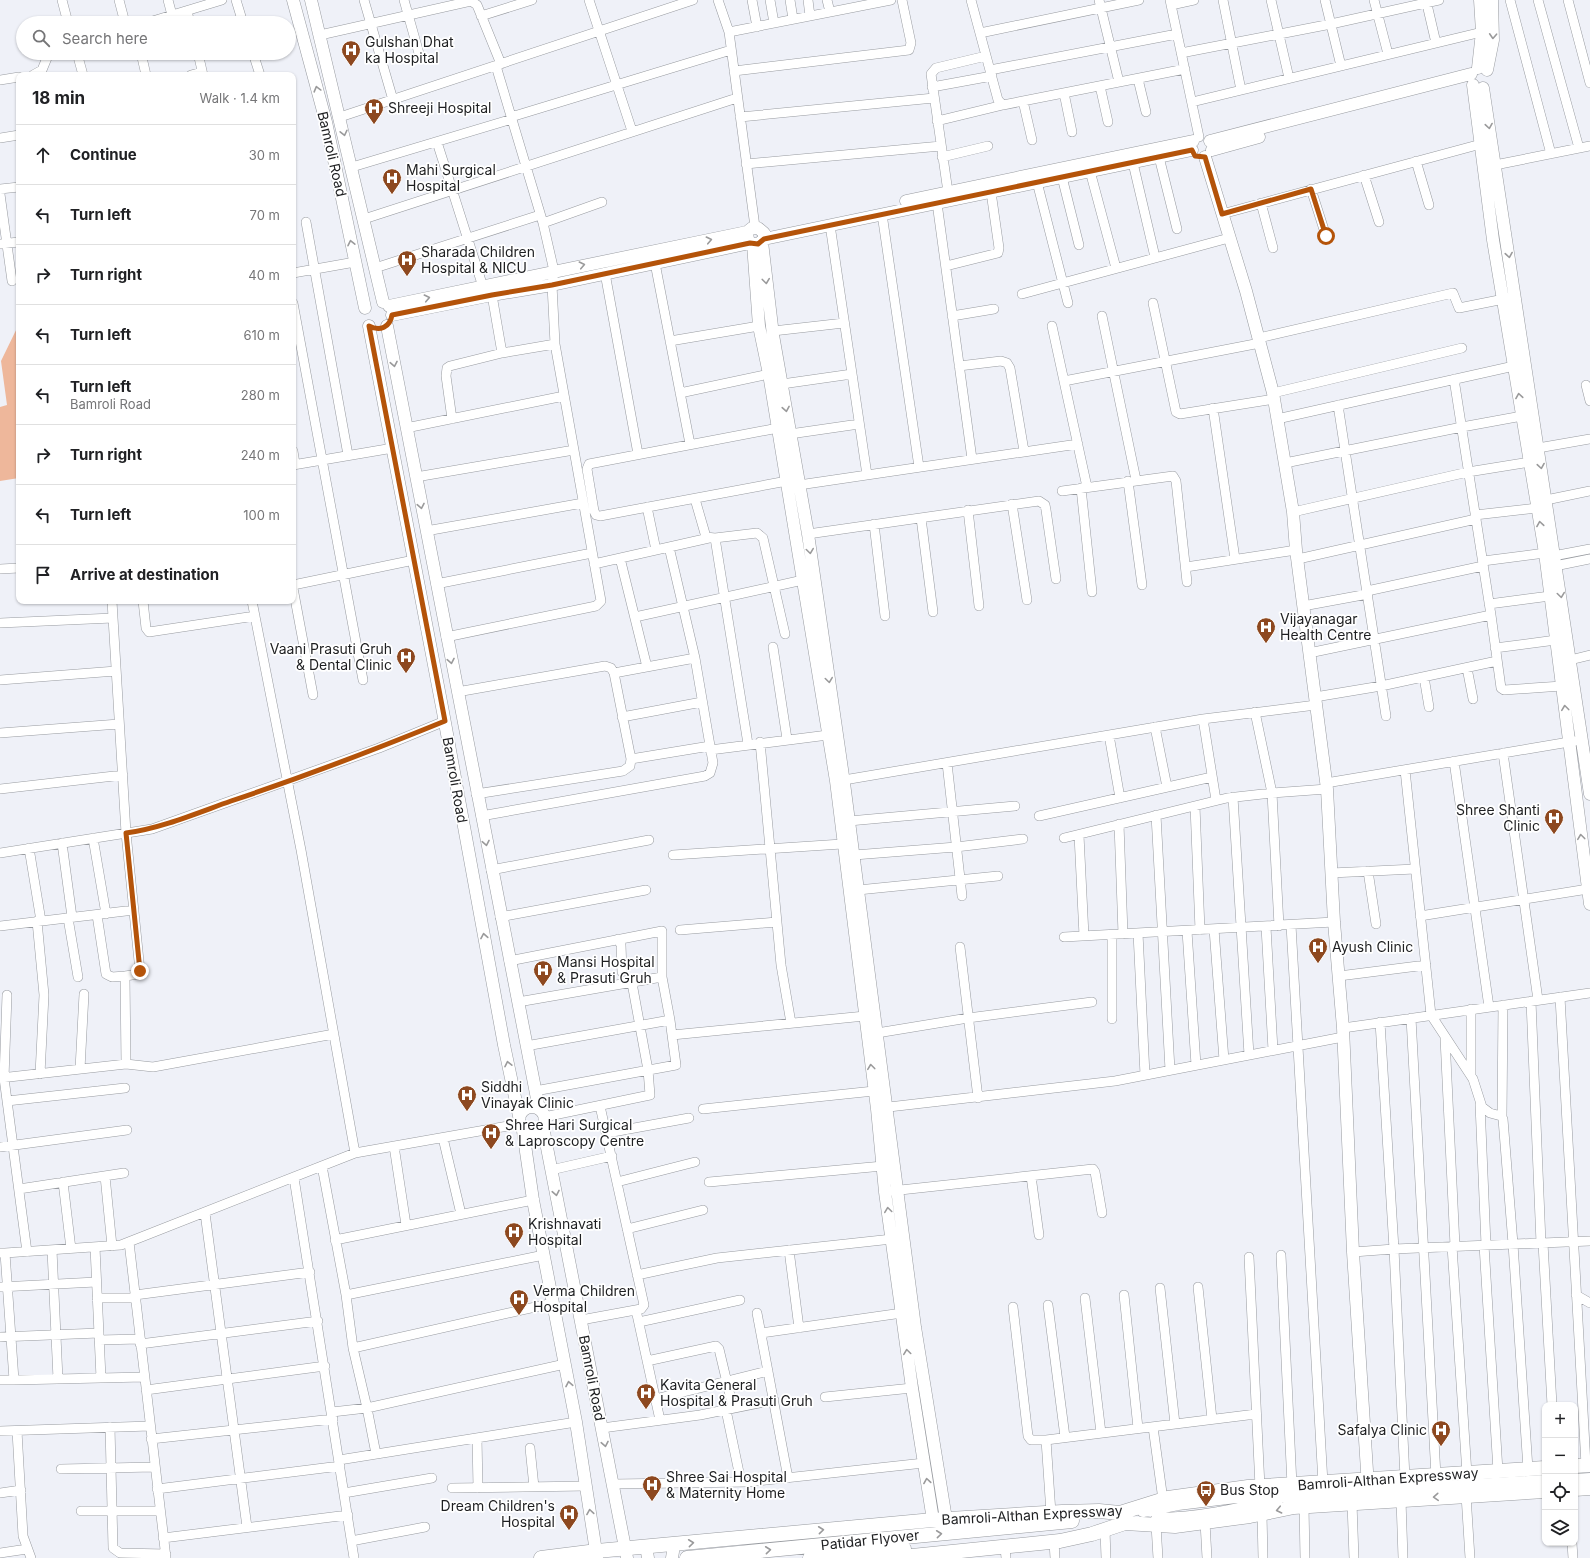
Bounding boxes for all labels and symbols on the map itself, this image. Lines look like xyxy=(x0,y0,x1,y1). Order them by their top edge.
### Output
one-way arrow xyxy=(1489,32,1498,39)
place label: Gulshan Dhat ka Hospital xyxy=(365,33,454,66)
hospital icon: Gulshan Dhat ka Hospital xyxy=(340,39,362,67)
one-way arrow xyxy=(313,85,321,92)
hospital icon: Shreeji Hospital xyxy=(363,97,385,125)
place label: Shreeji Hospital xyxy=(388,99,491,116)
street label: Bamroli Road xyxy=(314,109,351,198)
one-way arrow xyxy=(1484,123,1493,129)
one-way arrow xyxy=(339,130,347,136)
place label: Mahi Surgical Hospital xyxy=(406,161,496,194)
hospital icon: Mahi Surgical Hospital xyxy=(381,167,403,195)
route start xyxy=(1317,227,1335,245)
one-way arrow xyxy=(706,236,712,244)
one-way arrow xyxy=(348,240,356,246)
place label: Sharada Children Hospital & NICU xyxy=(421,243,535,276)
hospital icon: Sharada Children Hospital & NICU xyxy=(396,249,418,277)
one-way arrow xyxy=(1504,252,1513,258)
one-way arrow xyxy=(578,262,585,270)
one-way arrow xyxy=(762,278,771,284)
one-way arrow xyxy=(424,295,430,303)
one-way arrow xyxy=(389,361,398,367)
one-way arrow xyxy=(1515,392,1524,399)
one-way arrow xyxy=(781,406,790,412)
one-way arrow xyxy=(1536,463,1545,469)
one-way arrow xyxy=(416,502,425,509)
one-way arrow xyxy=(1536,521,1545,527)
one-way arrow xyxy=(805,548,814,554)
one-way arrow xyxy=(1556,592,1565,598)
place label: Vijayanagar Health Centre xyxy=(1280,610,1371,643)
hospital icon: Vijayanagar Health Centre xyxy=(1255,616,1277,644)
place label: Vaani Prasuti Gruh & Dental Clinic xyxy=(270,640,392,673)
hospital icon: Vaani Prasuti Gruh & Dental Clinic xyxy=(395,646,417,674)
one-way arrow xyxy=(446,658,454,664)
one-way arrow xyxy=(824,677,833,683)
one-way arrow xyxy=(1561,705,1570,711)
street label: Bamroli Road xyxy=(440,735,471,824)
place label: Shree Shanti Clinic xyxy=(1456,801,1540,834)
hospital icon: Shree Shanti Clinic xyxy=(1543,807,1565,835)
one-way arrow xyxy=(1577,834,1586,840)
one-way arrow xyxy=(481,840,490,847)
one-way arrow xyxy=(480,933,489,939)
hospital icon: Ayush Clinic xyxy=(1307,936,1329,964)
place label: Ayush Clinic xyxy=(1332,938,1413,955)
place label: Mansi Hospital & Prasuti Gruh xyxy=(557,953,655,986)
hospital icon: Mansi Hospital & Prasuti Gruh xyxy=(532,959,554,987)
route end xyxy=(131,962,149,980)
one-way arrow xyxy=(504,1061,512,1067)
one-way arrow xyxy=(867,1064,876,1070)
place label: Siddhi Vinayak Clinic xyxy=(481,1078,574,1111)
hospital icon: Siddhi Vinayak Clinic xyxy=(456,1084,478,1112)
place label: Shree Hari Surgical & Laproscopy Centre xyxy=(505,1116,644,1149)
hospital icon: Shree Hari Surgical & Laproscopy Centre xyxy=(480,1122,502,1150)
one-way arrow xyxy=(551,1190,559,1196)
one-way arrow xyxy=(884,1207,893,1213)
place label: Krishnavati Hospital xyxy=(528,1215,602,1248)
hospital icon: Krishnavati Hospital xyxy=(503,1221,525,1249)
place label: Verma Children Hospital xyxy=(533,1282,635,1315)
hospital icon: Verma Children Hospital xyxy=(508,1288,530,1316)
street label: Bamroli Road xyxy=(576,1333,609,1422)
one-way arrow xyxy=(903,1349,912,1356)
place label: Kavita General Hospital & Prasuti Gruh xyxy=(660,1376,813,1409)
one-way arrow xyxy=(565,1381,573,1387)
hospital icon: Kavita General Hospital & Prasuti Gruh xyxy=(635,1382,657,1410)
hospital icon: Safalya Clinic xyxy=(1430,1419,1452,1447)
place label: Safalya Clinic xyxy=(1338,1421,1427,1438)
one-way arrow xyxy=(601,1441,609,1447)
street label: Bamroli-Althan Expressway xyxy=(1297,1464,1479,1493)
place label: Shree Sai Hospital & Maternity Home xyxy=(666,1468,787,1501)
hospital icon: Shree Sai Hospital & Maternity Home xyxy=(641,1474,663,1502)
one-way arrow xyxy=(923,1478,932,1484)
bus stop icon: Bus Stop xyxy=(1195,1479,1217,1507)
place label: Bus Stop xyxy=(1220,1481,1279,1498)
one-way arrow xyxy=(1433,1493,1439,1502)
place label: Dream Children's Hospital xyxy=(441,1497,555,1530)
street label: Bamroli-Althan Expressway xyxy=(941,1501,1123,1528)
hospital icon: Dream Children's Hospital xyxy=(558,1503,580,1531)
one-way arrow xyxy=(1276,1506,1282,1514)
one-way arrow xyxy=(587,1509,595,1515)
one-way arrow xyxy=(818,1526,824,1535)
street label: Patidar Flyover xyxy=(820,1526,920,1553)
one-way arrow xyxy=(936,1529,942,1538)
one-way arrow xyxy=(688,1539,694,1548)
one-way arrow xyxy=(765,1546,771,1555)

